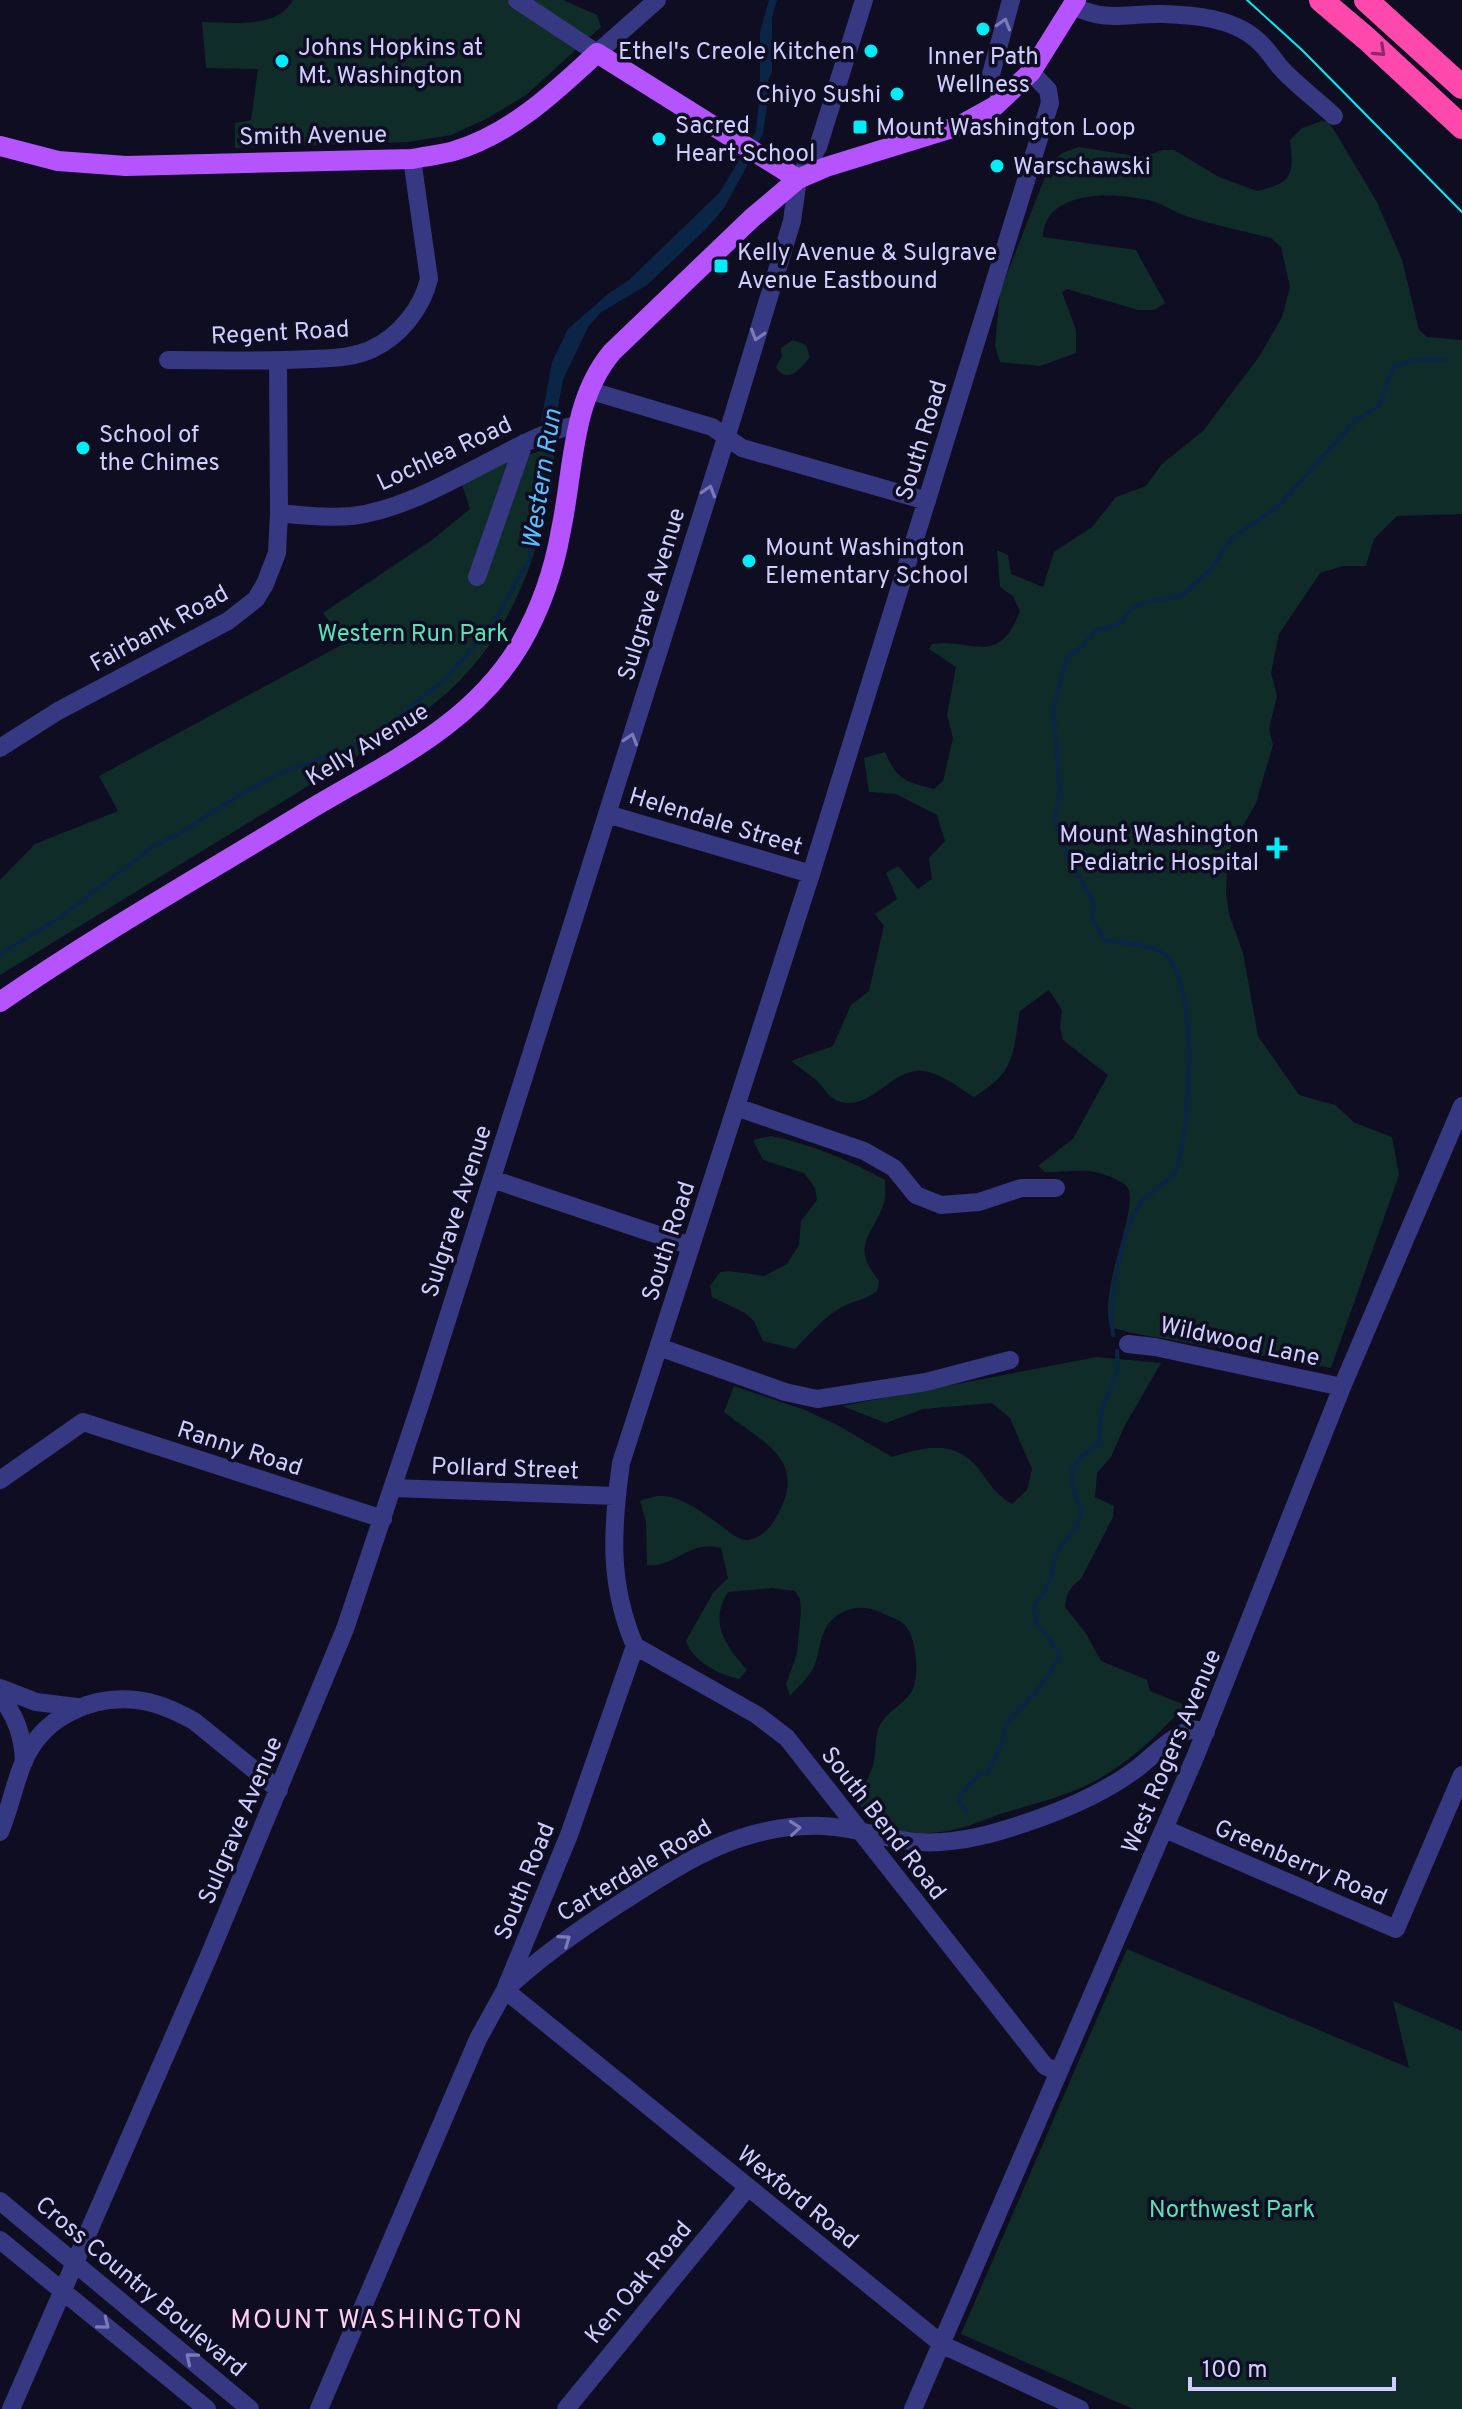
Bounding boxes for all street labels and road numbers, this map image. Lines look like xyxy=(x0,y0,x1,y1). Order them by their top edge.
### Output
street label: Smith Avenue xyxy=(239,121,387,153)
street label: Regent Road xyxy=(210,315,350,353)
street label: South Road xyxy=(890,377,955,504)
street label: Lochlea Road xyxy=(373,410,517,499)
street label: Sulgrave Avenue xyxy=(612,504,693,685)
street label: Fairbank Road xyxy=(85,579,234,680)
street label: Kelly Avenue xyxy=(301,697,435,794)
street label: Helendale Street xyxy=(625,782,806,864)
street label: Sulgrave Avenue xyxy=(416,1122,500,1302)
street label: South Road xyxy=(636,1178,703,1305)
street label: Wildwood Lane xyxy=(1157,1311,1322,1375)
street label: Ranny Road xyxy=(173,1416,306,1484)
street label: Pollard Street xyxy=(430,1452,579,1488)
street label: West Rogers Avenue xyxy=(1116,1645,1229,1858)
street label: Sulgrave Avenue xyxy=(193,1732,291,1909)
street label: South Bend Road xyxy=(813,1742,952,1907)
street label: Carterdale Road xyxy=(552,1814,718,1930)
street label: Greenberry Road xyxy=(1209,1814,1391,1914)
street label: South Road xyxy=(489,1819,563,1945)
street label: Wexford Road xyxy=(730,2140,864,2257)
street label: Cross Country Boulevard xyxy=(28,2191,251,2385)
street label: Ken Oak Road xyxy=(579,2216,700,2351)

